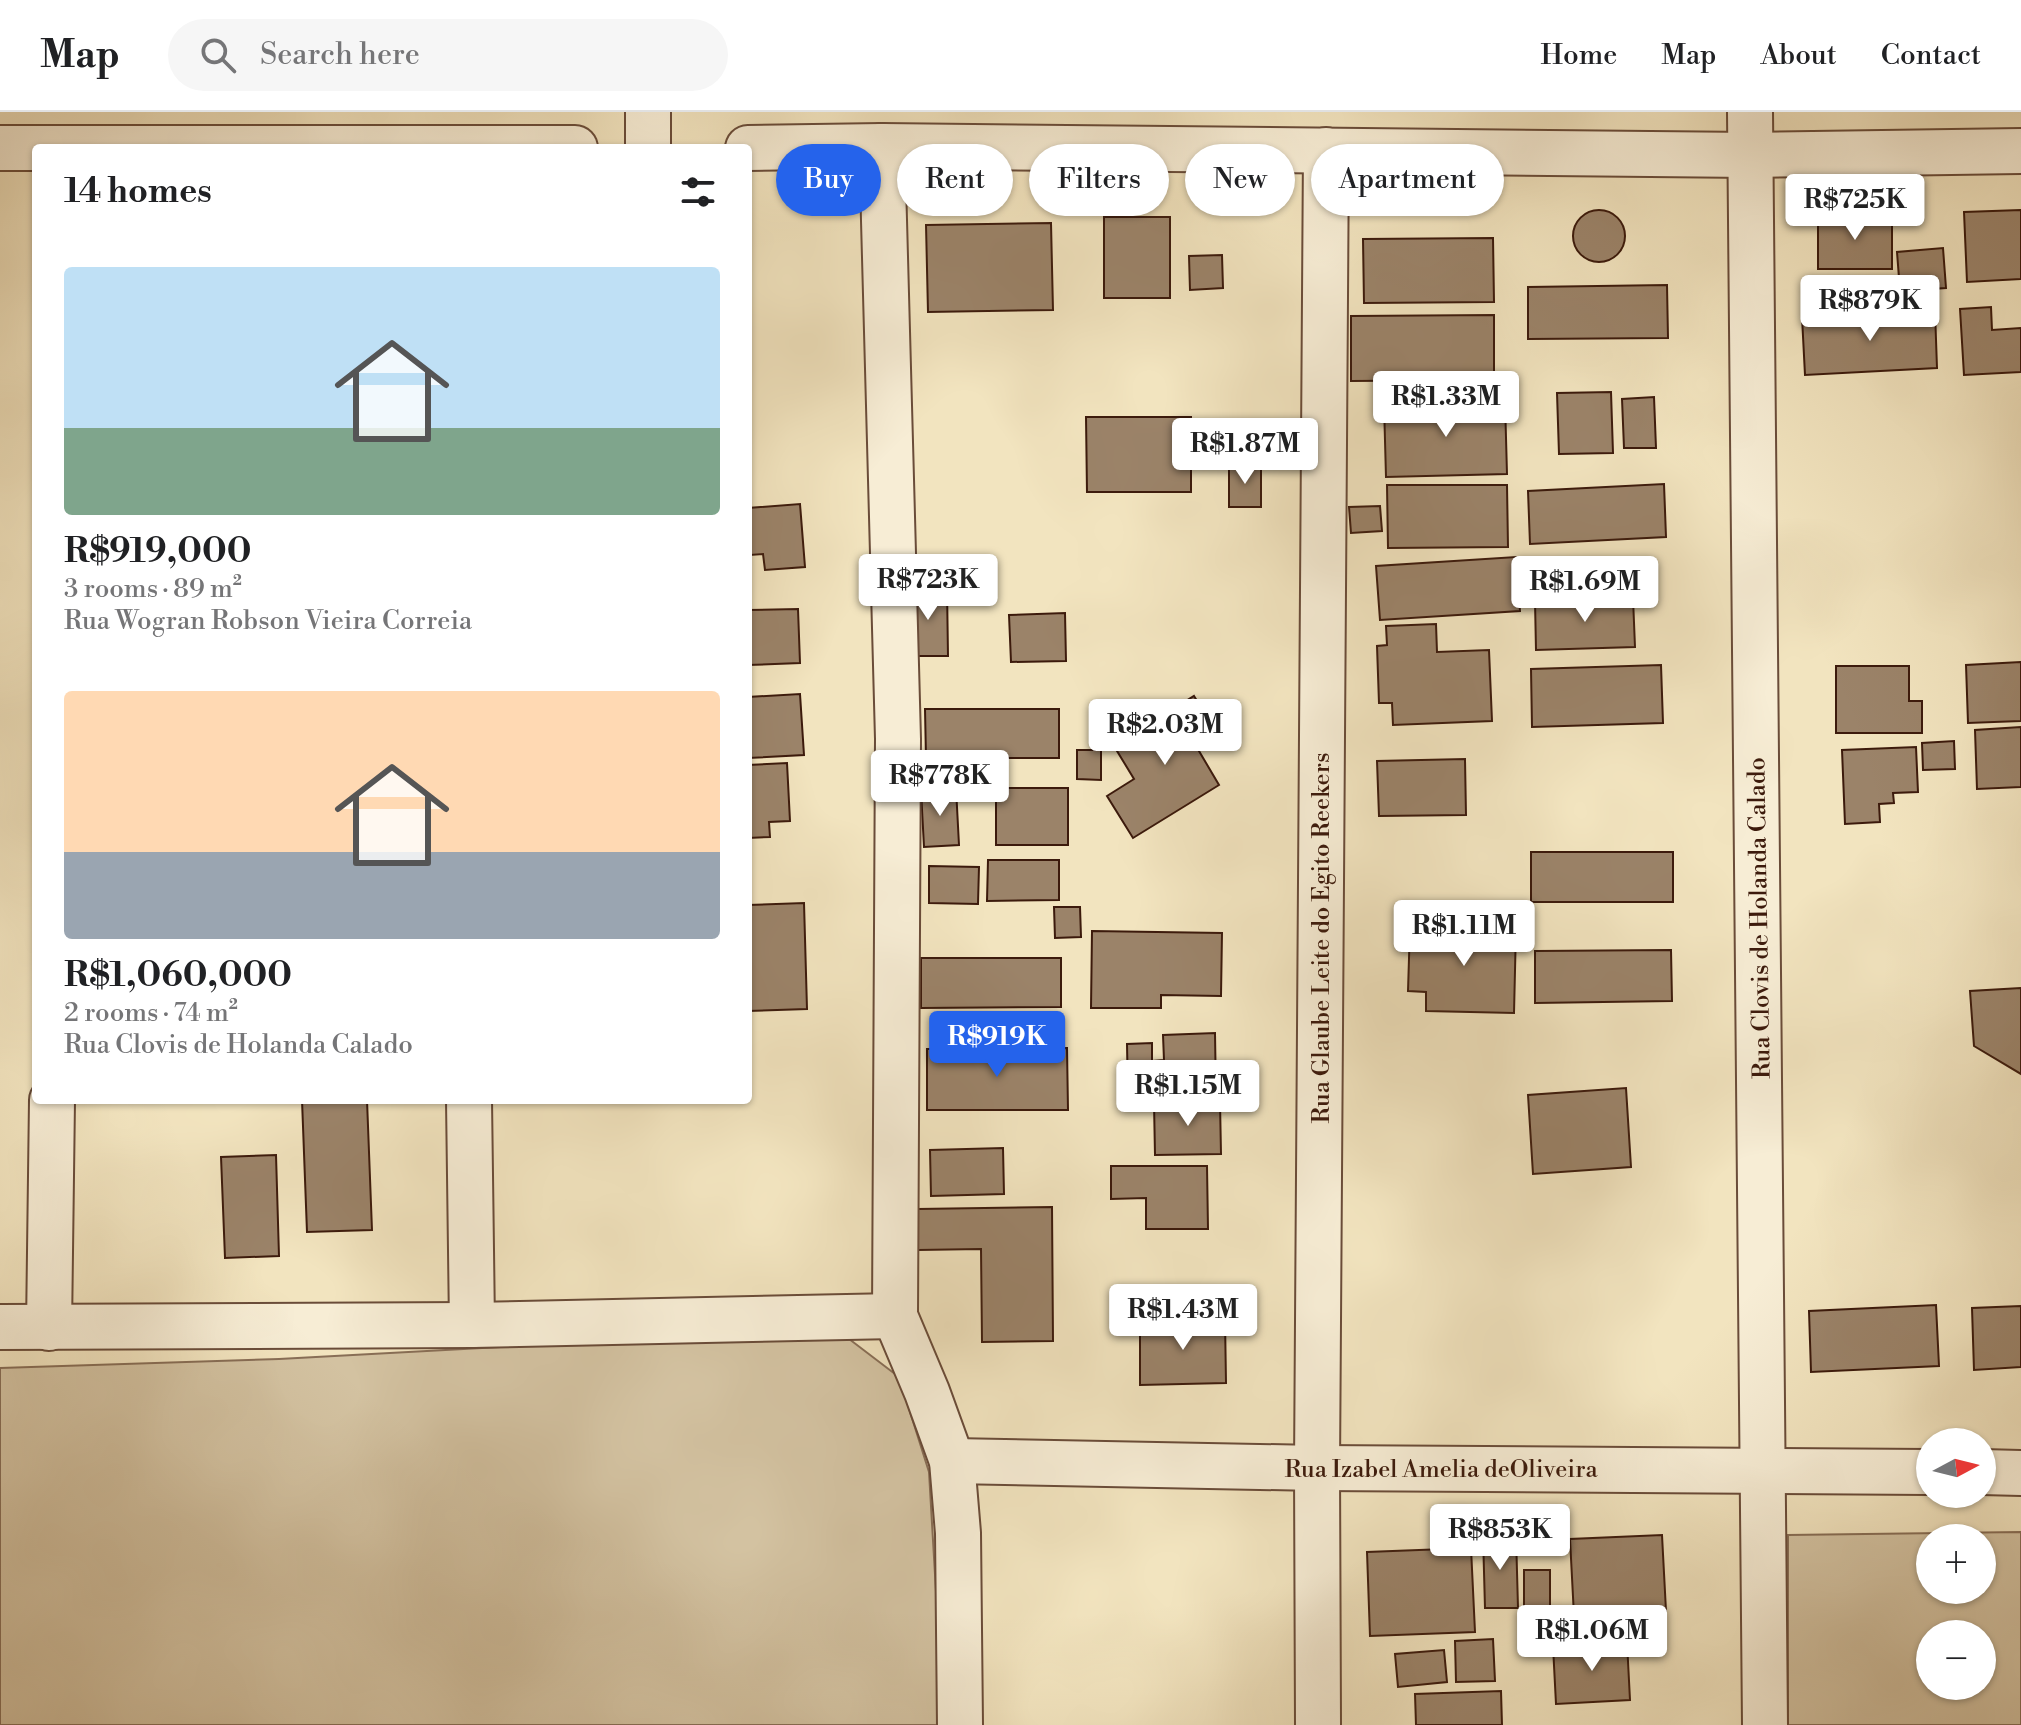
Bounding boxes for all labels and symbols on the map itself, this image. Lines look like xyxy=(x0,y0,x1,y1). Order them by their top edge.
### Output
pin: R$725K xyxy=(1790,174,1920,242)
pin: R$879K xyxy=(1805,275,1935,343)
pin: R$1.33M xyxy=(1372,371,1520,439)
pin: R$1.87M xyxy=(1171,418,1319,486)
pin: R$723K xyxy=(863,554,993,622)
pin: R$1.69M xyxy=(1511,556,1659,624)
pin: R$2.03M xyxy=(1091,699,1239,767)
pin: R$778K xyxy=(875,750,1005,818)
street label: Rua Glaube Leite do Egito Reekers xyxy=(1307,752,1337,1124)
street label: Rua Clovis de Holanda Calado xyxy=(1742,757,1778,1079)
pin: R$1.11M xyxy=(1390,900,1538,968)
pin: R$919K xyxy=(932,1011,1062,1079)
pin: R$1.15M xyxy=(1114,1060,1262,1128)
pin: R$1.43M xyxy=(1109,1284,1257,1352)
north arrow xyxy=(1916,1428,1996,1508)
street label: Rua Izabel Amelia deOliveira xyxy=(1284,1455,1598,1485)
pin: R$853K xyxy=(1435,1504,1565,1572)
pin: R$1.06M xyxy=(1518,1605,1666,1673)

